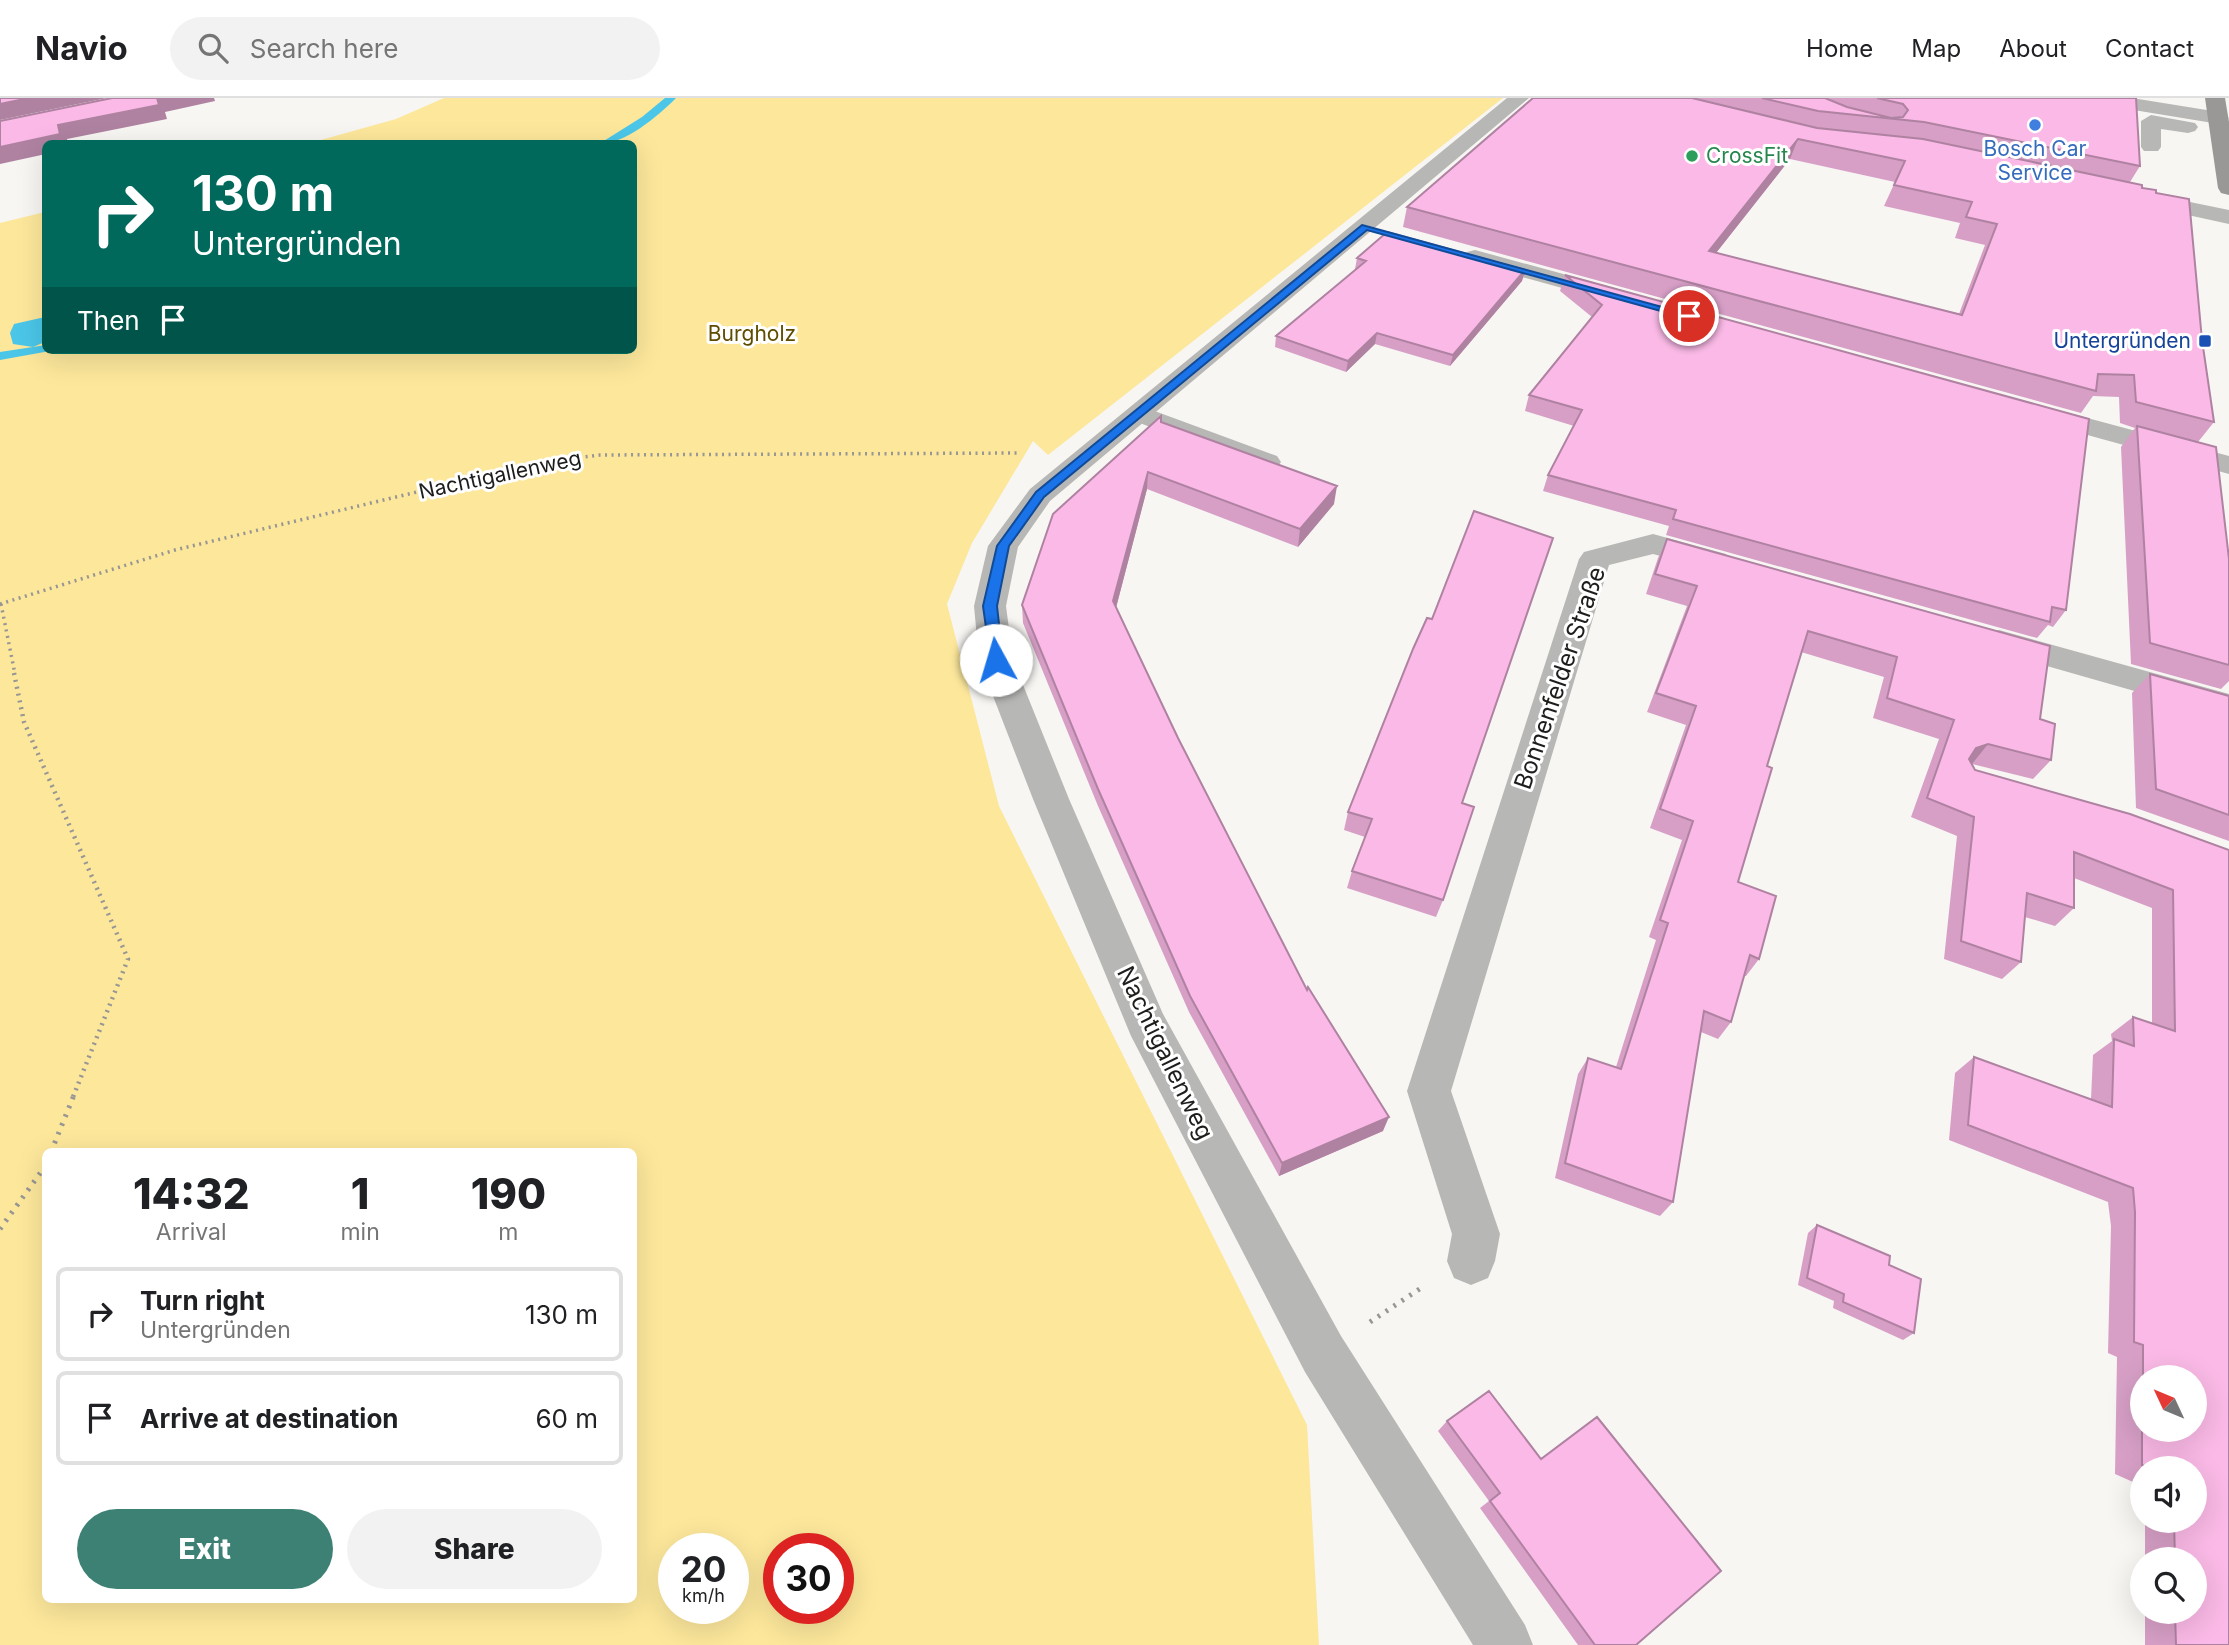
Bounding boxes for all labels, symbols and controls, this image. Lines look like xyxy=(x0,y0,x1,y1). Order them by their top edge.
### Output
search box xyxy=(170,17,660,80)
text: Navio xyxy=(35,28,128,68)
icon: search xyxy=(194,29,232,67)
text: Search here xyxy=(250,33,398,64)
text: Home xyxy=(1806,34,1873,63)
text: Map xyxy=(1911,34,1961,63)
text: About xyxy=(1999,34,2067,63)
text: Contact xyxy=(2105,34,2194,63)
marker: Bosch Car Service xyxy=(2027,117,2043,133)
place label: Bosch Car Service xyxy=(1984,136,2086,185)
place label: CrossFit xyxy=(1706,143,1788,168)
marker: CrossFit xyxy=(1684,148,1700,164)
text: 130 m xyxy=(192,164,334,223)
icon: right xyxy=(77,168,168,259)
text: Untergründen xyxy=(192,224,402,263)
pin xyxy=(1659,286,1719,346)
icon: arrive xyxy=(1670,297,1708,335)
icon: arrive xyxy=(154,301,192,339)
text: Then xyxy=(77,305,140,336)
park label: Burgholz xyxy=(708,321,796,346)
place label: Untergründen xyxy=(2053,328,2191,353)
marker: Untergründen xyxy=(2197,333,2213,349)
street label: Nachtigallenweg xyxy=(416,445,583,504)
street label: Bonnenfelder Straße xyxy=(1508,563,1611,793)
position arrow xyxy=(959,623,1033,697)
street label: Nachtigallenweg xyxy=(1111,961,1220,1144)
text: 14:32 xyxy=(133,1168,250,1219)
text: 1 xyxy=(351,1168,369,1219)
text: 190 xyxy=(471,1168,546,1219)
text: Arrival xyxy=(156,1218,227,1246)
text: min xyxy=(340,1218,380,1246)
text: m xyxy=(498,1218,518,1246)
text: Turn right xyxy=(140,1285,265,1316)
icon: right xyxy=(81,1295,119,1333)
text: 130 m xyxy=(525,1299,598,1330)
text: Untergründen xyxy=(140,1316,291,1344)
north arrow xyxy=(2130,1365,2207,1442)
map controls xyxy=(2130,1365,2207,1624)
icon: arrive xyxy=(81,1399,119,1437)
text: Arrive at destination xyxy=(140,1403,399,1434)
text: 60 m xyxy=(535,1403,598,1434)
button: sound xyxy=(2130,1456,2207,1533)
button: Exit xyxy=(77,1509,333,1589)
button: Share xyxy=(347,1509,602,1589)
speed limit sign: 30 xyxy=(763,1533,854,1624)
button: search xyxy=(2130,1547,2207,1624)
text: 20 xyxy=(681,1548,726,1590)
text: km/h xyxy=(682,1585,725,1606)

